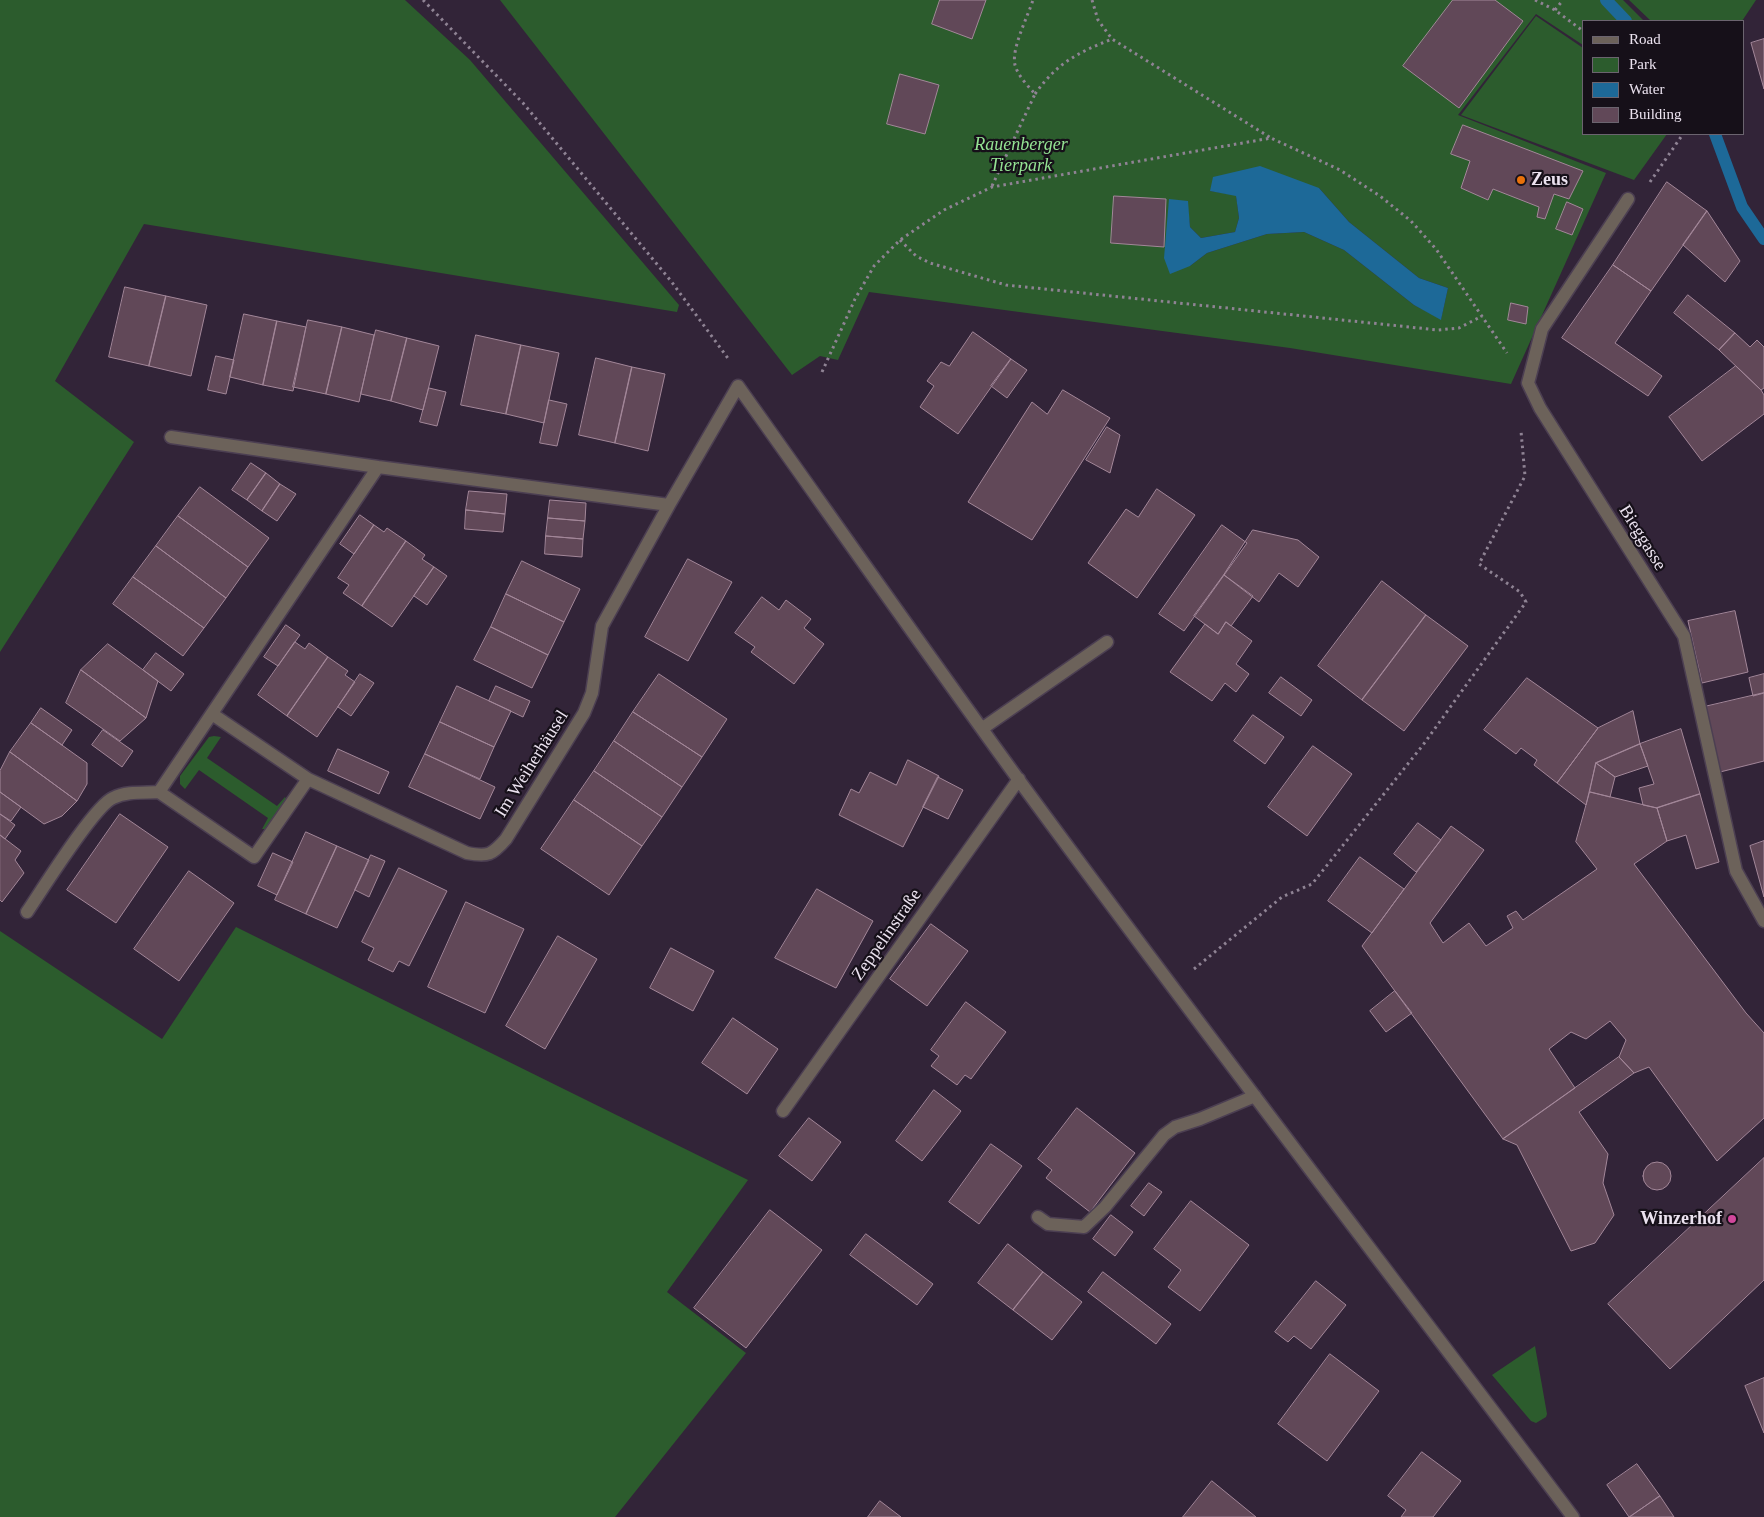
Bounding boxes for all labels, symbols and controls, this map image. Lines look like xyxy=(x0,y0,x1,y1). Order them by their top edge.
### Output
legend xyxy=(1582,20,1744,135)
text: Road xyxy=(1629,31,1661,47)
text: Park xyxy=(1629,56,1657,72)
text: Water xyxy=(1629,81,1664,97)
text: Building xyxy=(1629,106,1682,122)
park label: Rauenberger Tierpark xyxy=(974,134,1068,176)
place label: Zeus xyxy=(1531,169,1568,191)
marker: Zeus xyxy=(1515,174,1527,186)
street label: Bieggasse xyxy=(1614,501,1670,575)
street label: Im Weiherhäusel xyxy=(491,707,573,821)
street label: Zeppelinstraße xyxy=(847,885,927,985)
place label: Winzerhof xyxy=(1640,1208,1722,1230)
marker: Winzerhof xyxy=(1726,1213,1738,1225)

